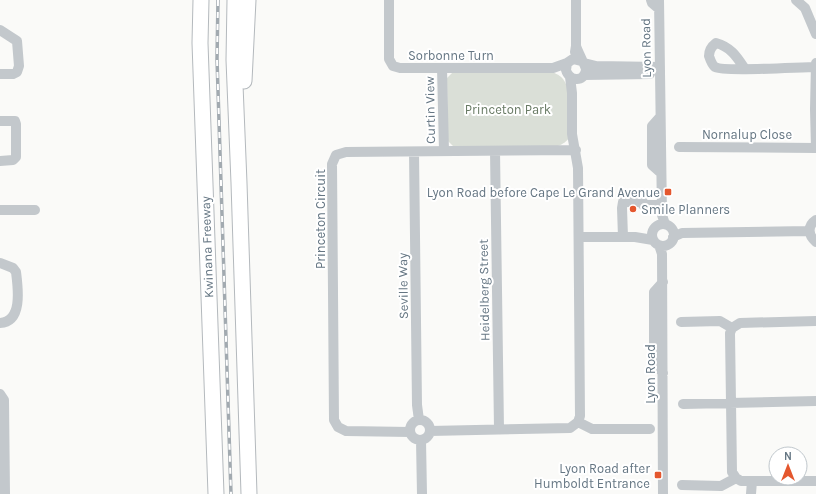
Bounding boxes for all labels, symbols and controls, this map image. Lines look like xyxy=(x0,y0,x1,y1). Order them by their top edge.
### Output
street label: Lyon Road xyxy=(638,18,654,78)
street label: Sorbonne Turn xyxy=(408,48,494,63)
street label: Curtin View xyxy=(422,76,438,144)
park label: Princeton Park xyxy=(465,102,551,117)
street label: Nornalup Close xyxy=(702,127,792,142)
street label: Princeton Circuit xyxy=(313,169,328,269)
place label: Lyon Road before Cape Le Grand Avenue xyxy=(427,185,660,200)
marker: Lyon Road before Cape Le Grand Avenue xyxy=(663,187,673,197)
street label: Kwinana Freeway xyxy=(198,196,216,298)
place label: Smile Planners xyxy=(641,202,730,217)
marker: Smile Planners xyxy=(628,204,638,214)
street label: Heidelberg Street xyxy=(476,239,492,341)
street label: Seville Way xyxy=(395,253,411,319)
street label: Lyon Road xyxy=(643,344,658,404)
north arrow xyxy=(768,446,808,486)
text: N xyxy=(784,450,792,463)
place label: Lyon Road after Humboldt Entrance xyxy=(534,461,650,491)
marker: Lyon Road after Humboldt Entrance xyxy=(653,470,663,480)

